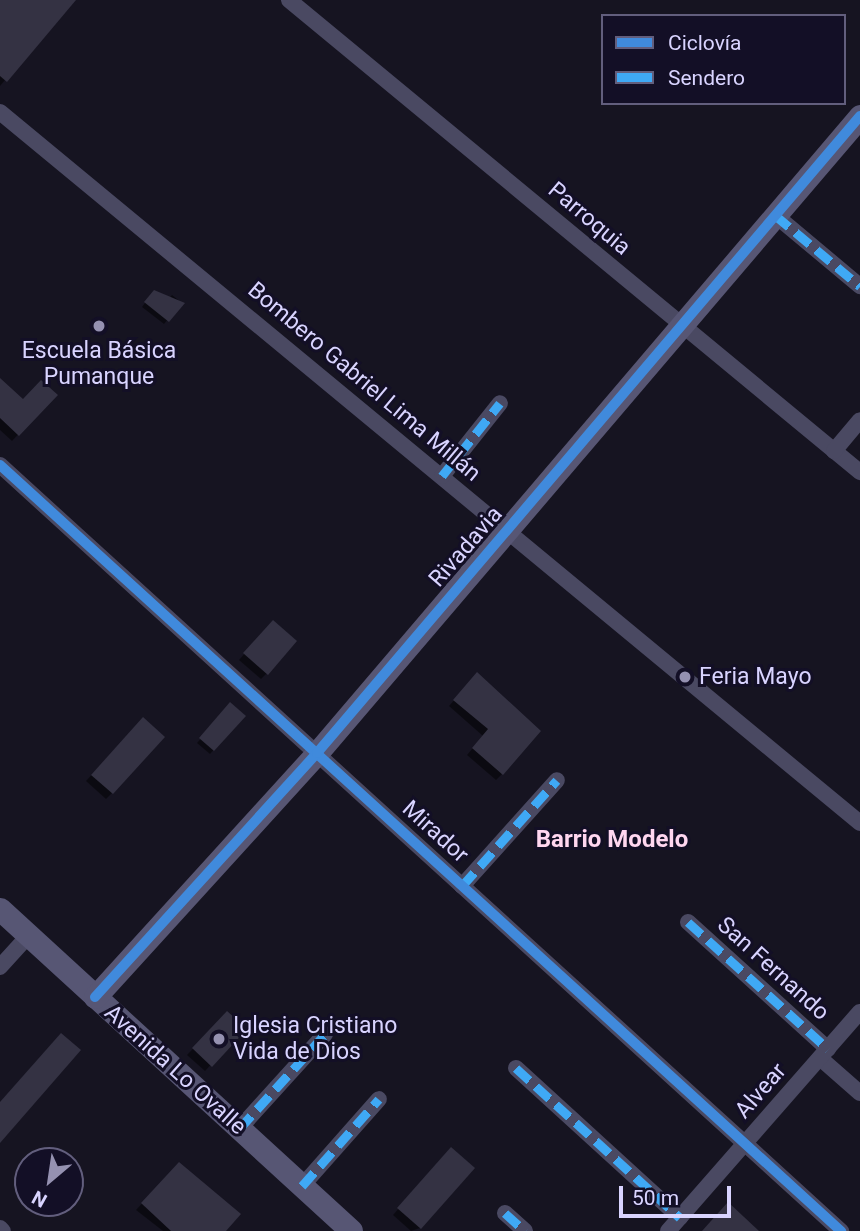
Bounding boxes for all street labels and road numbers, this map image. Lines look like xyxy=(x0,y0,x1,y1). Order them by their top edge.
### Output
street label: Parroquia xyxy=(542,177,636,261)
street label: Bombero Gabriel Lima Millán xyxy=(242,276,486,488)
street label: Rivadavia xyxy=(424,501,508,593)
street label: Mirador xyxy=(396,795,474,869)
street label: San Fernando xyxy=(711,912,835,1026)
street label: Avenida Lo Ovalle xyxy=(99,999,251,1141)
street label: Alvear xyxy=(730,1058,792,1124)

